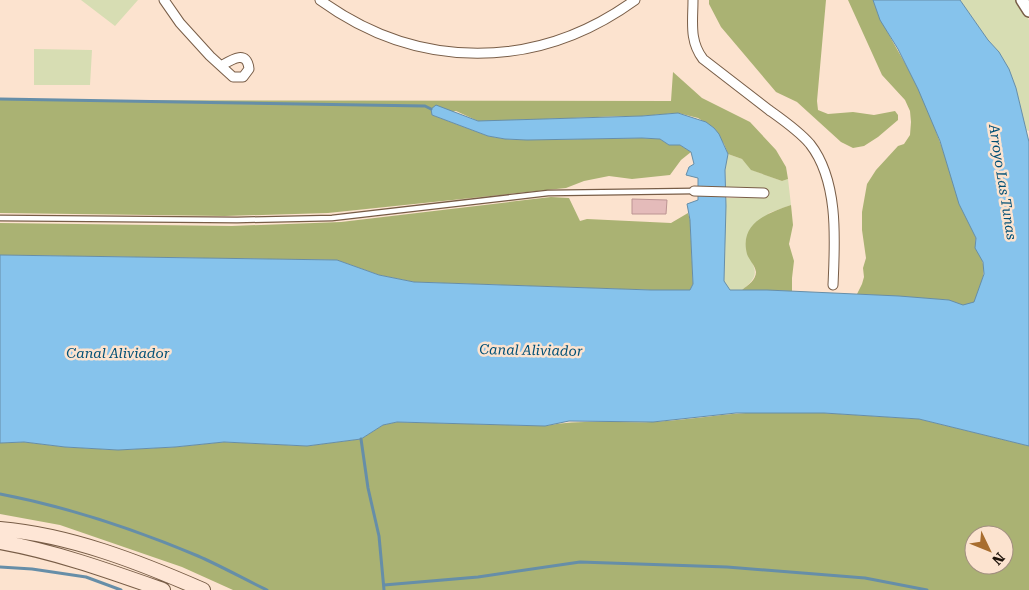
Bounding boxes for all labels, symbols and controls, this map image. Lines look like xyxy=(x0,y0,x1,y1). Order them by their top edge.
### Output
water label: Arroyo Las Tunas xyxy=(986,122,1020,241)
water label: Canal Aliviador xyxy=(479,341,583,359)
water label: Canal Aliviador xyxy=(66,345,170,361)
north arrow xyxy=(964,525,1014,575)
text: N xyxy=(989,549,1008,568)

